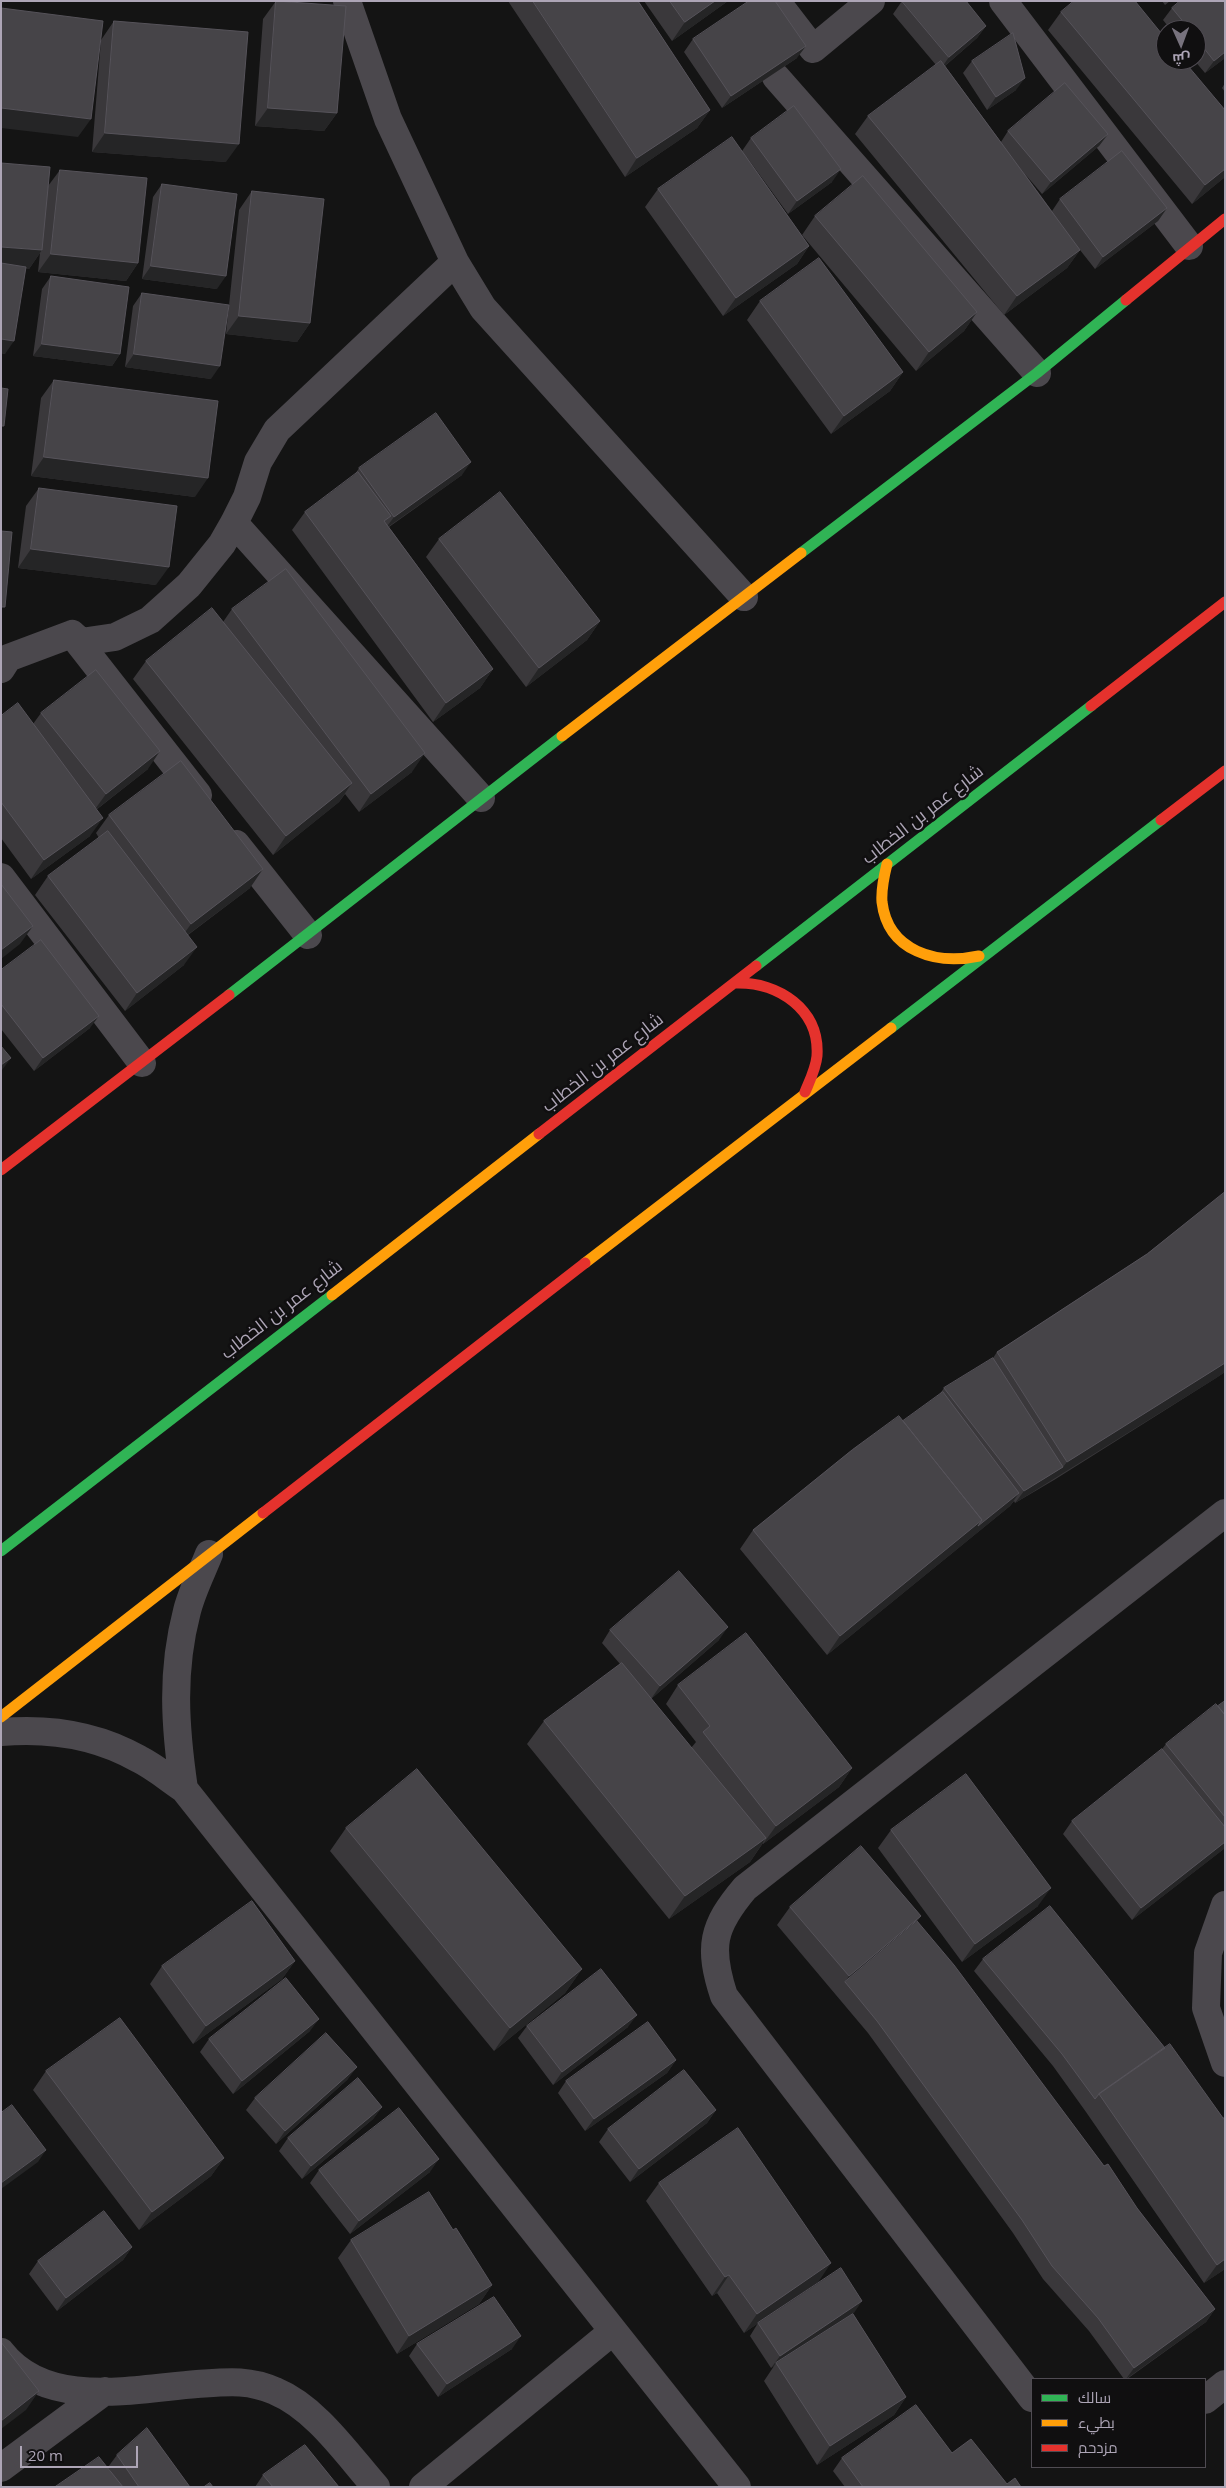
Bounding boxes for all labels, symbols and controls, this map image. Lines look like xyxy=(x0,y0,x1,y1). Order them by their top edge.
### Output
north arrow xyxy=(1156,20,1206,70)
text: ش xyxy=(1172,50,1191,69)
street label: شارع عمر بن الخطاب xyxy=(858,761,988,869)
street label: شارع عمر بن الخطاب xyxy=(538,1009,668,1117)
street label: شارع عمر بن الخطاب xyxy=(217,1256,347,1364)
legend xyxy=(1031,2378,1206,2468)
text: سالك xyxy=(1078,2387,1111,2407)
text: بطيء xyxy=(1078,2412,1115,2432)
scale bar xyxy=(22,2436,140,2468)
text: مزدحم xyxy=(1078,2437,1118,2457)
text: 20 m xyxy=(28,2445,63,2465)

